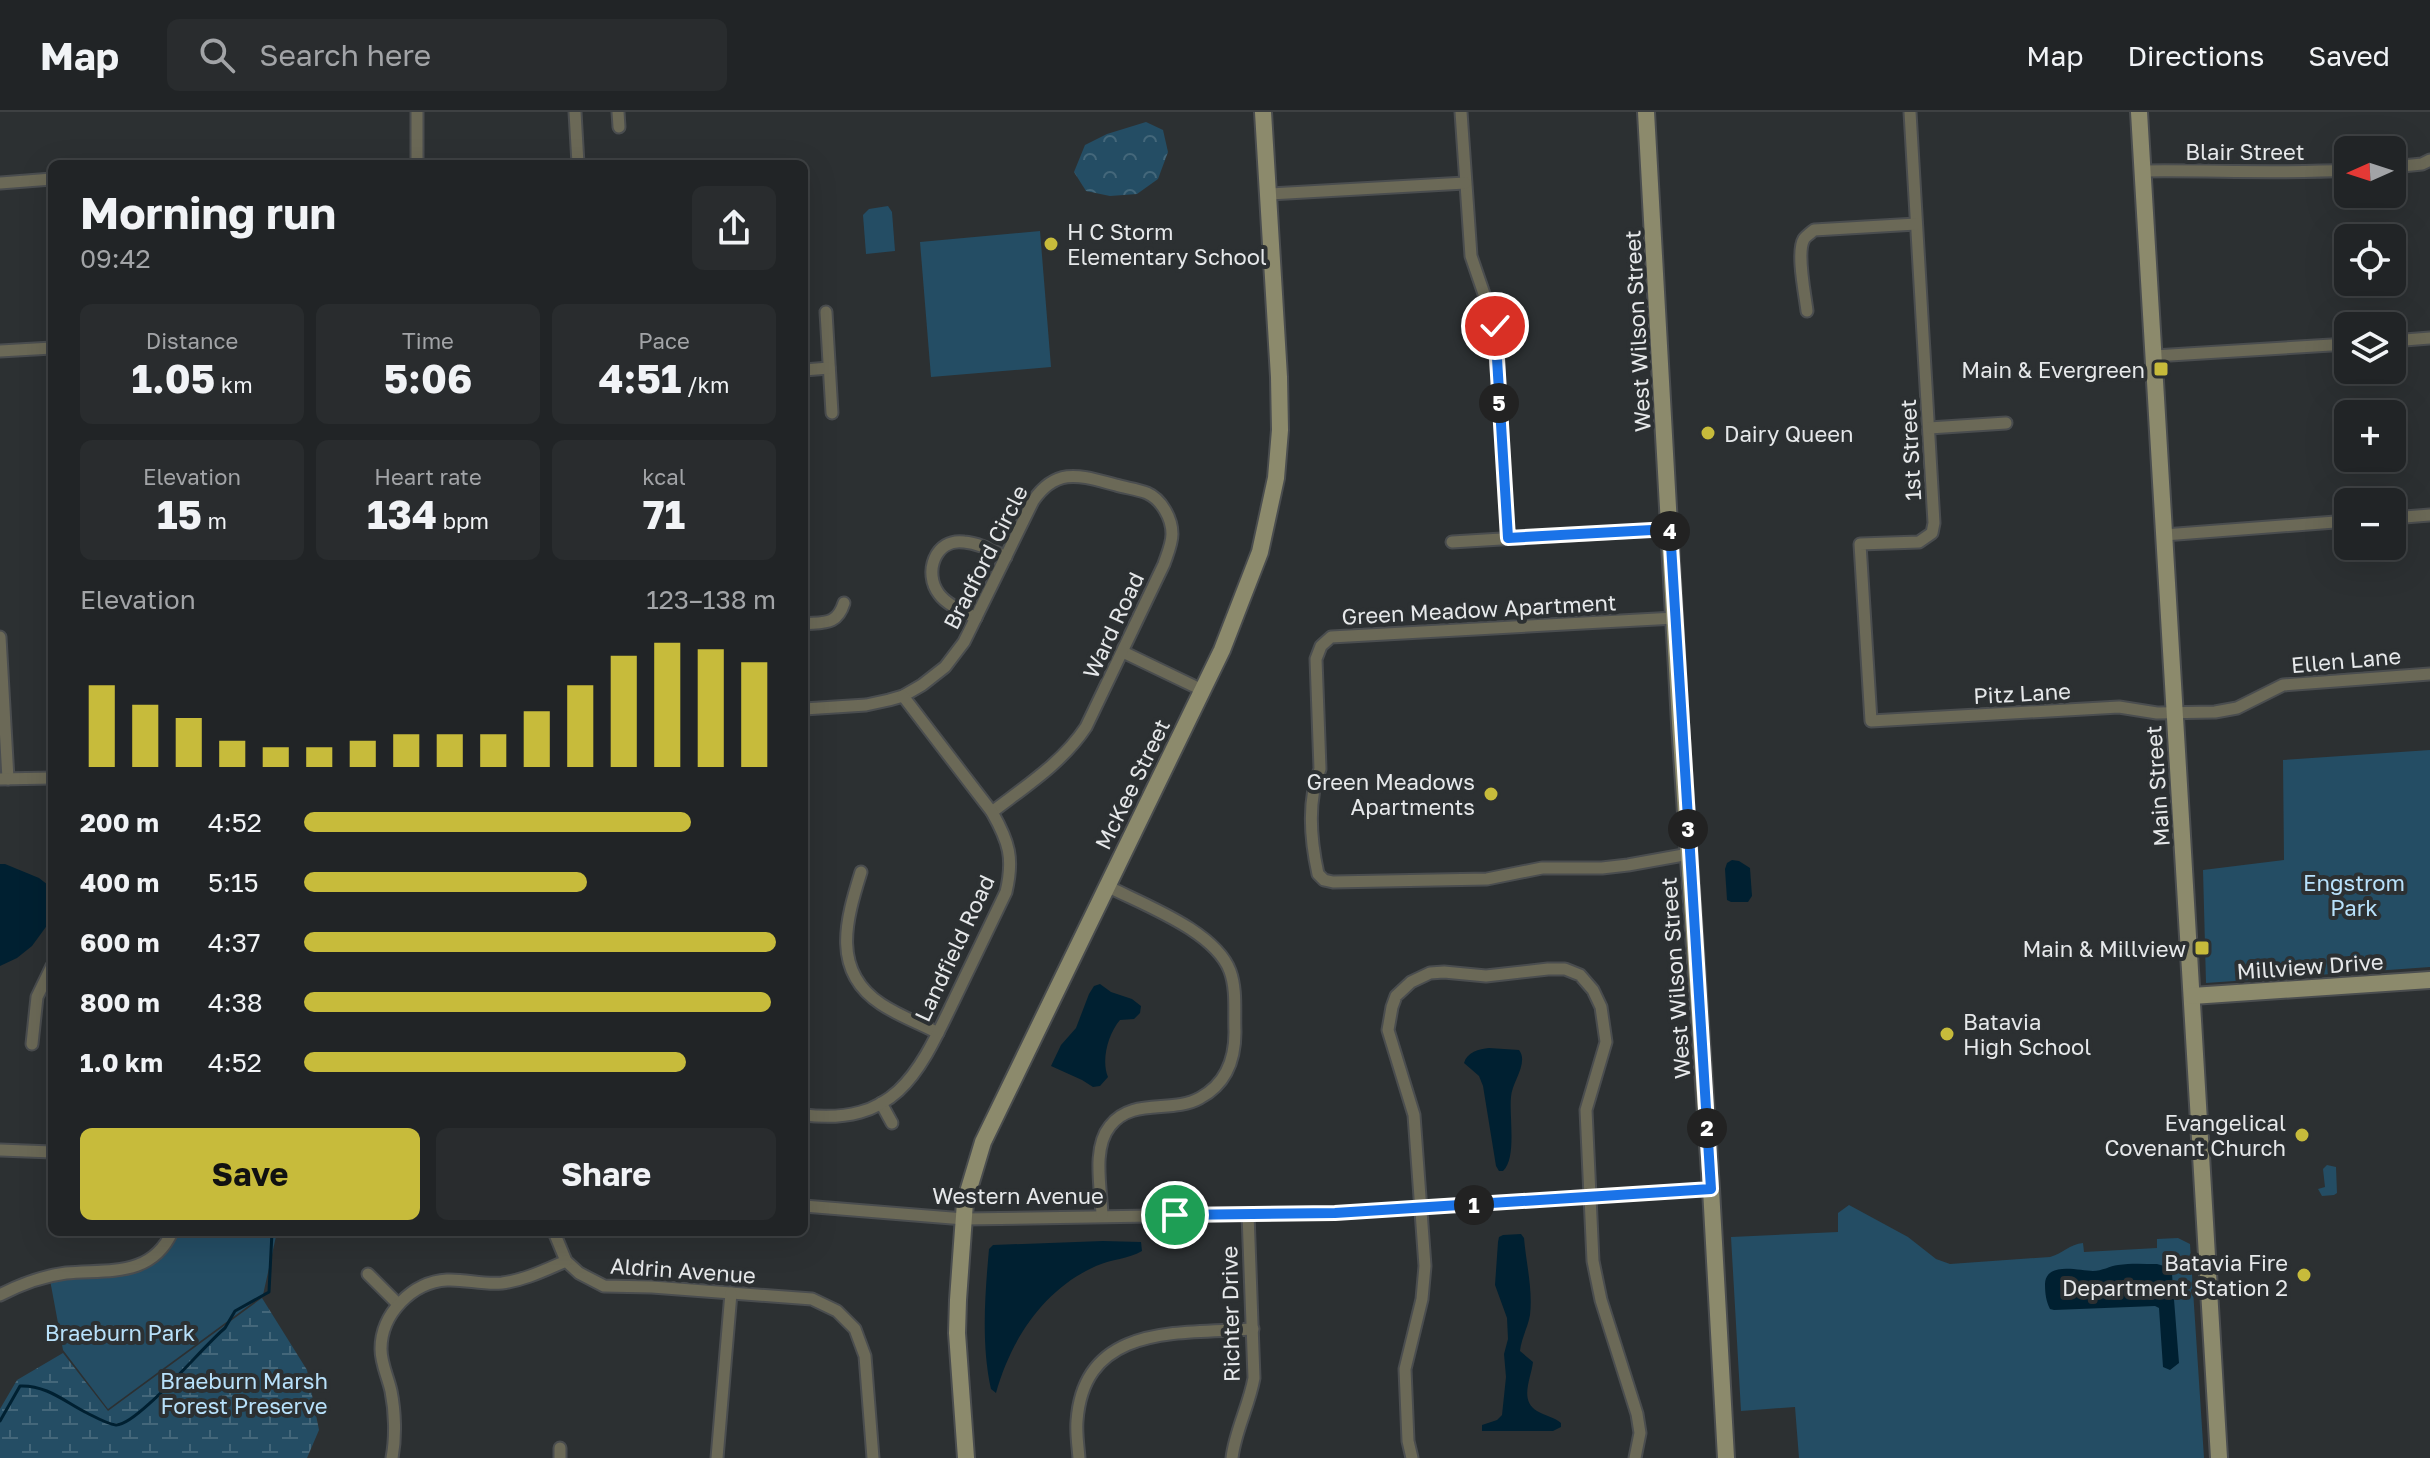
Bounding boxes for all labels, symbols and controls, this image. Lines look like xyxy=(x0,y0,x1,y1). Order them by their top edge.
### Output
search box xyxy=(167,19,727,91)
text: Map xyxy=(40,33,119,78)
icon: search xyxy=(195,33,239,77)
text: Search here xyxy=(259,37,431,73)
text: Map xyxy=(2026,39,2083,72)
text: Directions xyxy=(2127,39,2264,72)
text: Saved xyxy=(2308,39,2390,72)
north arrow xyxy=(2334,136,2406,208)
map controls xyxy=(2334,136,2406,560)
street label: Blair Street xyxy=(2185,138,2305,165)
text: Morning run xyxy=(80,186,336,239)
button: share xyxy=(692,186,776,270)
place label: H C Storm Elementary School xyxy=(1067,218,1267,270)
button: locate xyxy=(2334,224,2406,296)
street label: West Wilson Street xyxy=(1618,229,1656,433)
marker: H C Storm Elementary School xyxy=(1042,235,1060,253)
text: 09:42 xyxy=(80,243,151,274)
pin xyxy=(1461,292,1529,360)
icon: check xyxy=(1473,304,1517,348)
button: layers xyxy=(2334,312,2406,384)
text: Distance xyxy=(146,327,238,354)
text: Time xyxy=(402,327,454,354)
text: Pace xyxy=(638,327,690,354)
text: 1.05 xyxy=(131,354,215,402)
text: 5:06 xyxy=(384,354,472,402)
text: 4:51 xyxy=(599,354,681,402)
place label: Main & Evergreen xyxy=(1961,356,2145,383)
marker: Main & Evergreen xyxy=(2152,360,2170,378)
text: km xyxy=(215,371,253,398)
text: /km xyxy=(681,371,729,398)
pin: 5 xyxy=(1479,383,1519,423)
text: 5 xyxy=(1492,389,1506,416)
street label: 1st Street xyxy=(1894,398,1926,502)
button: + xyxy=(2334,400,2406,472)
place label: Dairy Queen xyxy=(1724,420,1853,447)
marker: Dairy Queen xyxy=(1699,424,1717,442)
text: Elevation xyxy=(143,463,241,490)
text: Heart rate xyxy=(374,463,482,490)
text: kcal xyxy=(642,463,686,490)
street label: Bradford Circle xyxy=(937,480,1033,634)
button: − xyxy=(2334,488,2406,560)
text: 15 xyxy=(157,490,202,538)
text: 134 xyxy=(367,490,437,538)
text: 71 xyxy=(643,490,685,538)
text: m xyxy=(202,507,227,534)
text: bpm xyxy=(437,507,489,534)
pin: 4 xyxy=(1650,511,1690,551)
text: 4 xyxy=(1663,517,1677,544)
street label: Ward Road xyxy=(1077,568,1149,682)
text: Elevation xyxy=(80,584,196,615)
text: 123–138 m xyxy=(646,584,776,615)
street label: Green Meadow Apartment xyxy=(1341,588,1617,630)
street label: Ellen Lane xyxy=(2290,642,2402,678)
street label: Pitz Lane xyxy=(1972,677,2072,709)
street label: McKee Street xyxy=(1089,714,1175,854)
street label: Main Street xyxy=(2139,725,2175,847)
place label: Green Meadows Apartments xyxy=(1306,768,1475,820)
marker: Green Meadows Apartments xyxy=(1482,785,1500,803)
text: 200 m xyxy=(80,807,159,838)
text: 4:52 xyxy=(208,807,262,838)
pin: 3 xyxy=(1668,809,1708,849)
text: 3 xyxy=(1681,815,1695,842)
text: 400 m xyxy=(80,867,159,898)
text: 5:15 xyxy=(208,867,259,898)
park label: Engstrom Park xyxy=(2303,869,2405,921)
street label: Landfield Road xyxy=(908,870,1000,1026)
street label: West Wilson Street xyxy=(1654,876,1696,1080)
text: 600 m xyxy=(80,927,160,958)
text: 4:37 xyxy=(208,927,261,958)
place label: Main & Millview xyxy=(2022,935,2186,962)
marker: Main & Millview xyxy=(2193,939,2211,957)
street label: Millview Drive xyxy=(2236,947,2384,985)
text: 800 m xyxy=(80,987,160,1018)
text: 4:38 xyxy=(208,987,263,1018)
place label: Batavia High School xyxy=(1963,1008,2091,1060)
marker: Batavia High School xyxy=(1938,1025,1956,1043)
text: 1.0 km xyxy=(80,1047,163,1078)
text: 4:52 xyxy=(208,1047,262,1078)
pin: 2 xyxy=(1687,1108,1727,1148)
place label: Evangelical Covenant Church xyxy=(2104,1109,2286,1161)
text: 2 xyxy=(1700,1114,1714,1141)
marker: Evangelical Covenant Church xyxy=(2293,1126,2311,1144)
button: Save xyxy=(80,1128,420,1220)
button: Share xyxy=(436,1128,776,1220)
pin xyxy=(1141,1181,1209,1249)
street label: Western Avenue xyxy=(932,1182,1104,1209)
pin: 1 xyxy=(1454,1185,1494,1225)
text: 1 xyxy=(1468,1191,1480,1218)
icon: arrive xyxy=(1153,1193,1197,1237)
street label: Richter Drive xyxy=(1215,1246,1245,1382)
place label: Batavia Fire Department Station 2 xyxy=(2062,1249,2288,1301)
street label: Aldrin Avenue xyxy=(609,1251,757,1289)
marker: Batavia Fire Department Station 2 xyxy=(2295,1266,2313,1284)
park label: Braeburn Park xyxy=(45,1319,195,1346)
park label: Braeburn Marsh Forest Preserve xyxy=(160,1367,328,1419)

